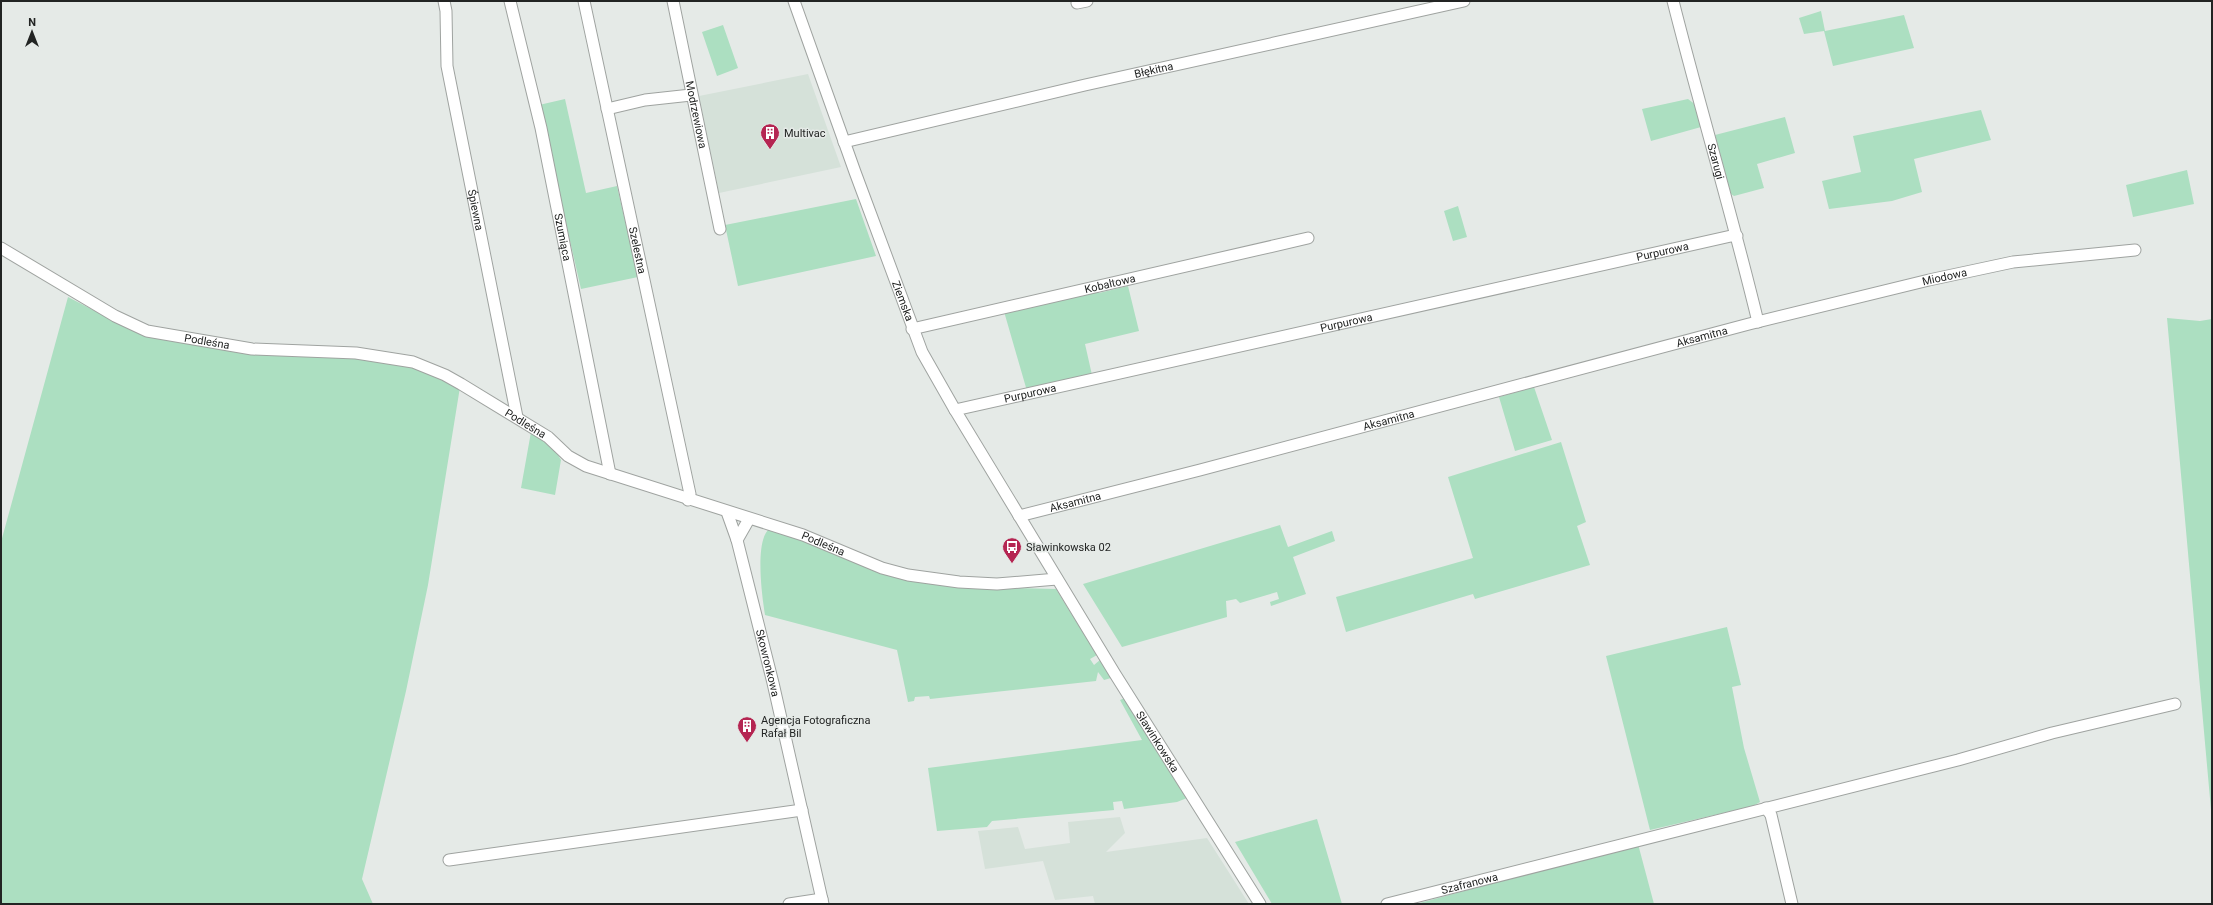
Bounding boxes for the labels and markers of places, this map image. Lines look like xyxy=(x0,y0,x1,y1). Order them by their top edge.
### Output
building icon: Multivac xyxy=(759,122,781,150)
place label: Multivac xyxy=(784,127,826,140)
bus stop icon: Sławinkowska 02 xyxy=(1001,536,1023,564)
place label: Sławinkowska 02 xyxy=(1026,541,1111,554)
place label: Agencja Fotograficzna Rafał Bil xyxy=(761,714,870,740)
building icon: Agencja Fotograficzna Rafał Bil xyxy=(736,715,758,743)

